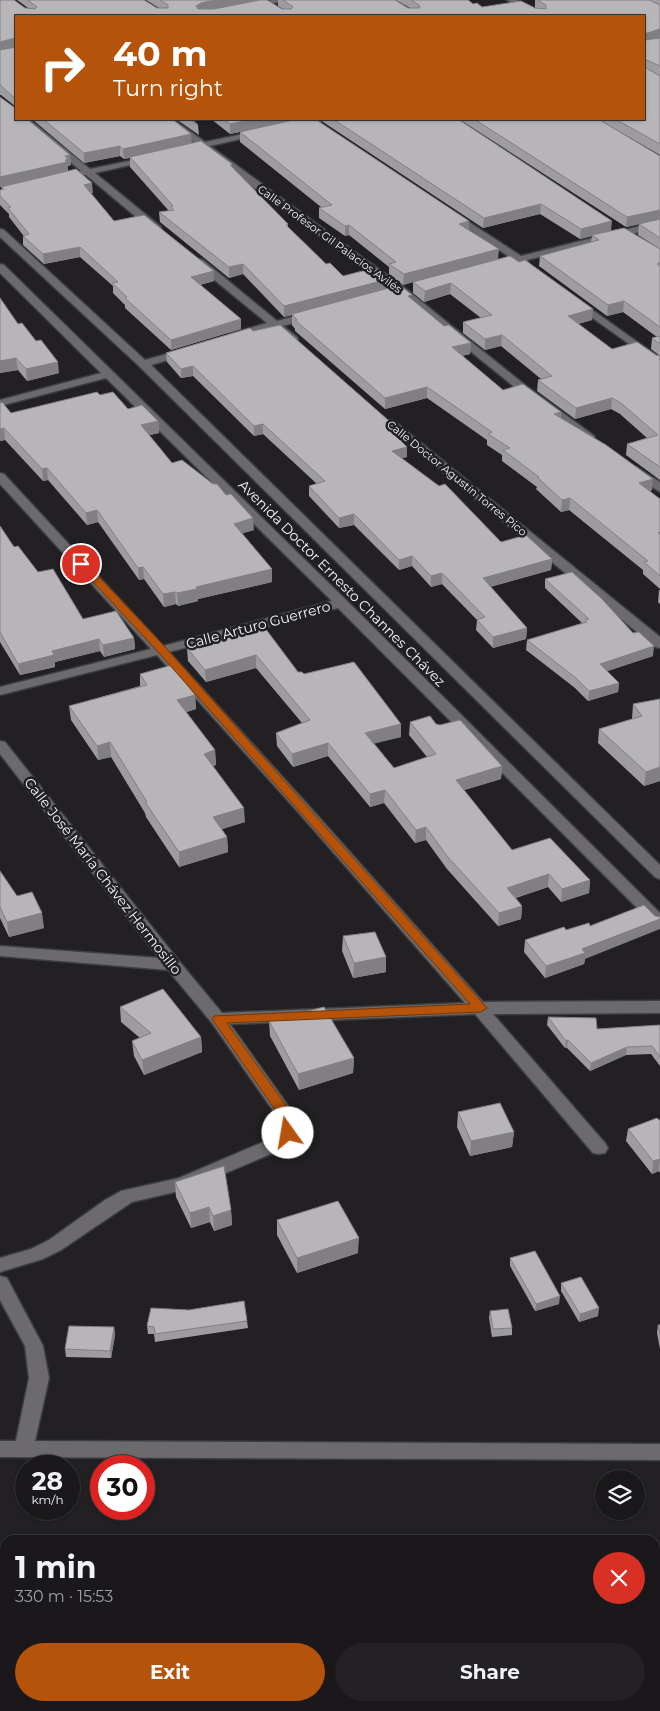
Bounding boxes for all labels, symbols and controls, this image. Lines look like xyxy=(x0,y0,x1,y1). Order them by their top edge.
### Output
text: 40 m xyxy=(113,32,208,75)
icon: right xyxy=(30,35,95,100)
text: Turn right xyxy=(113,75,223,102)
street label: Calle Profesor Gil Palacios Avilés xyxy=(255,182,405,296)
street label: Calle Doctor Agustín Torres Pico xyxy=(384,417,530,539)
street label: Avenida Doctor Ernesto Channes Chávez xyxy=(235,476,449,690)
pin xyxy=(60,543,102,585)
icon: arrive xyxy=(67,550,95,578)
street label: Calle Arturo Guerrero xyxy=(184,597,332,653)
street label: Calle José María Chávez Hermosillo xyxy=(20,774,186,978)
position arrow xyxy=(261,1106,313,1158)
speed limit sign: 30 xyxy=(90,1455,155,1520)
text: 28 xyxy=(32,1466,63,1496)
map controls xyxy=(595,1470,645,1520)
button: layers xyxy=(595,1470,645,1520)
text: km/h xyxy=(31,1492,64,1507)
text: 1 min xyxy=(15,1549,96,1586)
button: close xyxy=(593,1552,645,1604)
text: 330 m · 15:53 xyxy=(15,1587,113,1606)
button: Exit xyxy=(15,1643,325,1701)
button: Share xyxy=(335,1643,645,1701)

